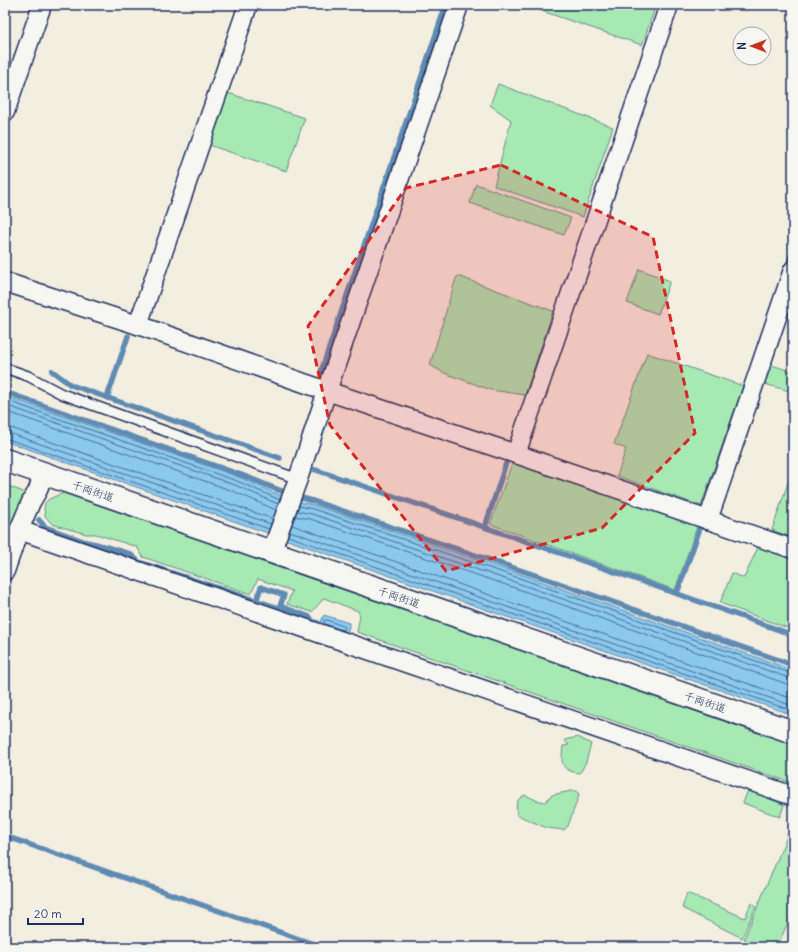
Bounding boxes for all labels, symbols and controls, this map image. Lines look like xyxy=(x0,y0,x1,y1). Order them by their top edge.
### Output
north arrow xyxy=(732,26,772,66)
text: N xyxy=(735,42,749,50)
street label: 千両街道 xyxy=(70,477,116,505)
street label: 千両街道 xyxy=(376,583,422,611)
street label: 千両街道 xyxy=(682,688,728,716)
scale bar xyxy=(28,900,83,926)
text: 20 m xyxy=(34,906,62,921)

